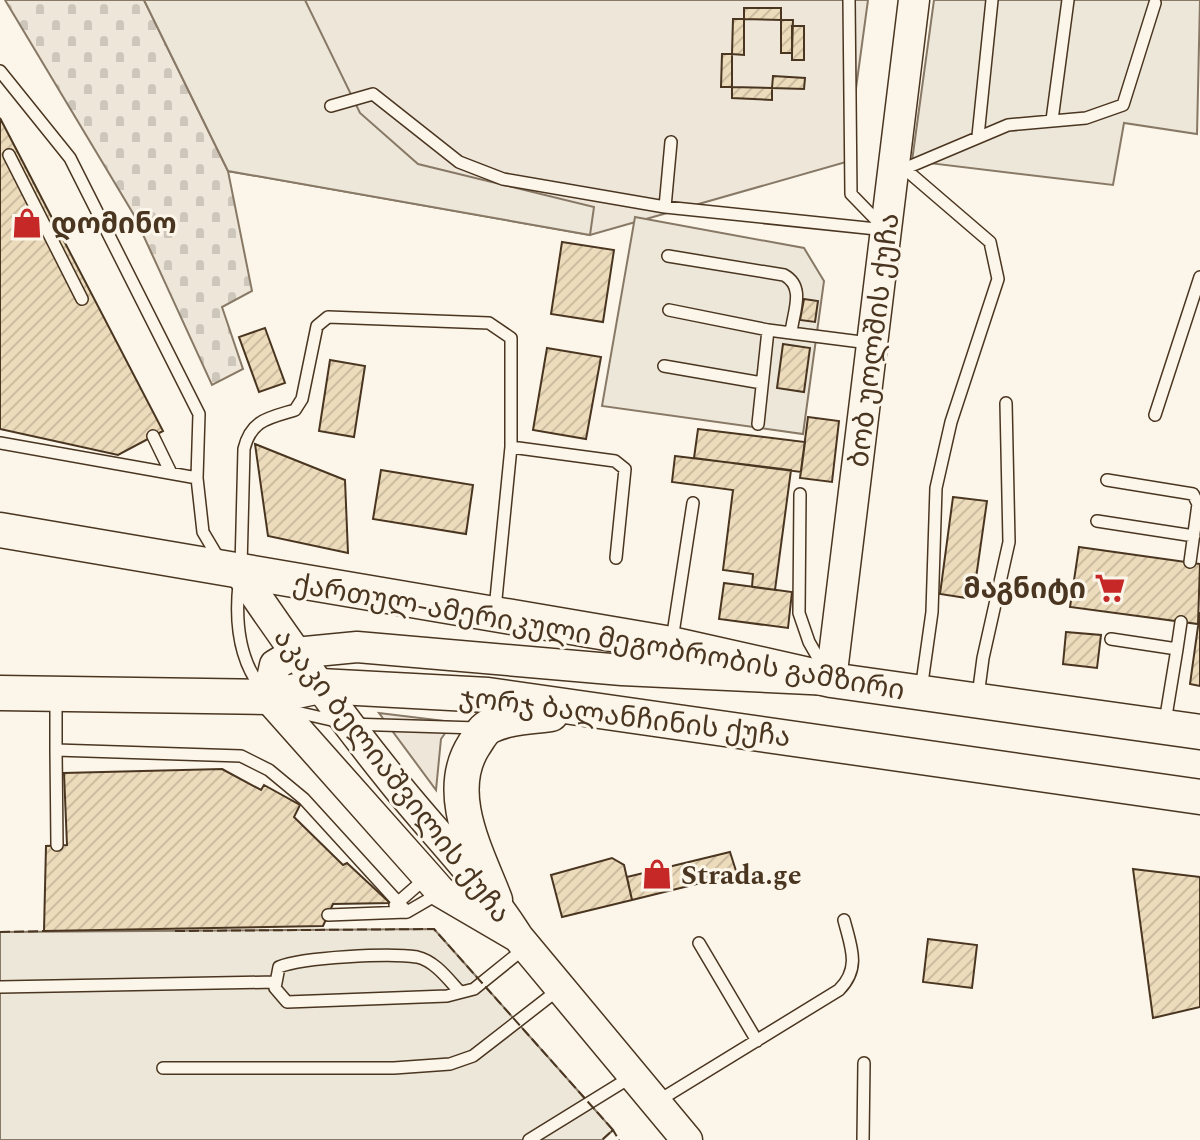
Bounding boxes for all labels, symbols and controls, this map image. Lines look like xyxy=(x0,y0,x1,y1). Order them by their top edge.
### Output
place label: დომინო xyxy=(51,203,177,246)
shop icon: დომინო xyxy=(10,206,44,240)
street label: ბობ უოლშის ქუჩა xyxy=(838,211,911,470)
street label: ქართულ-ამერიკული მეგობრობის გამზირი xyxy=(290,562,908,713)
place label: მაგნიტი xyxy=(963,568,1086,611)
supermarket icon: მაგნიტი xyxy=(1093,571,1127,605)
street label: აკაკი ბელიაშვილის ქუჩა xyxy=(263,619,521,933)
street label: ჯორჯ ბალანჩინის ქუჩა xyxy=(457,676,793,759)
place label: Strada.ge xyxy=(681,854,802,897)
shop icon: Strada.ge xyxy=(640,857,674,891)

